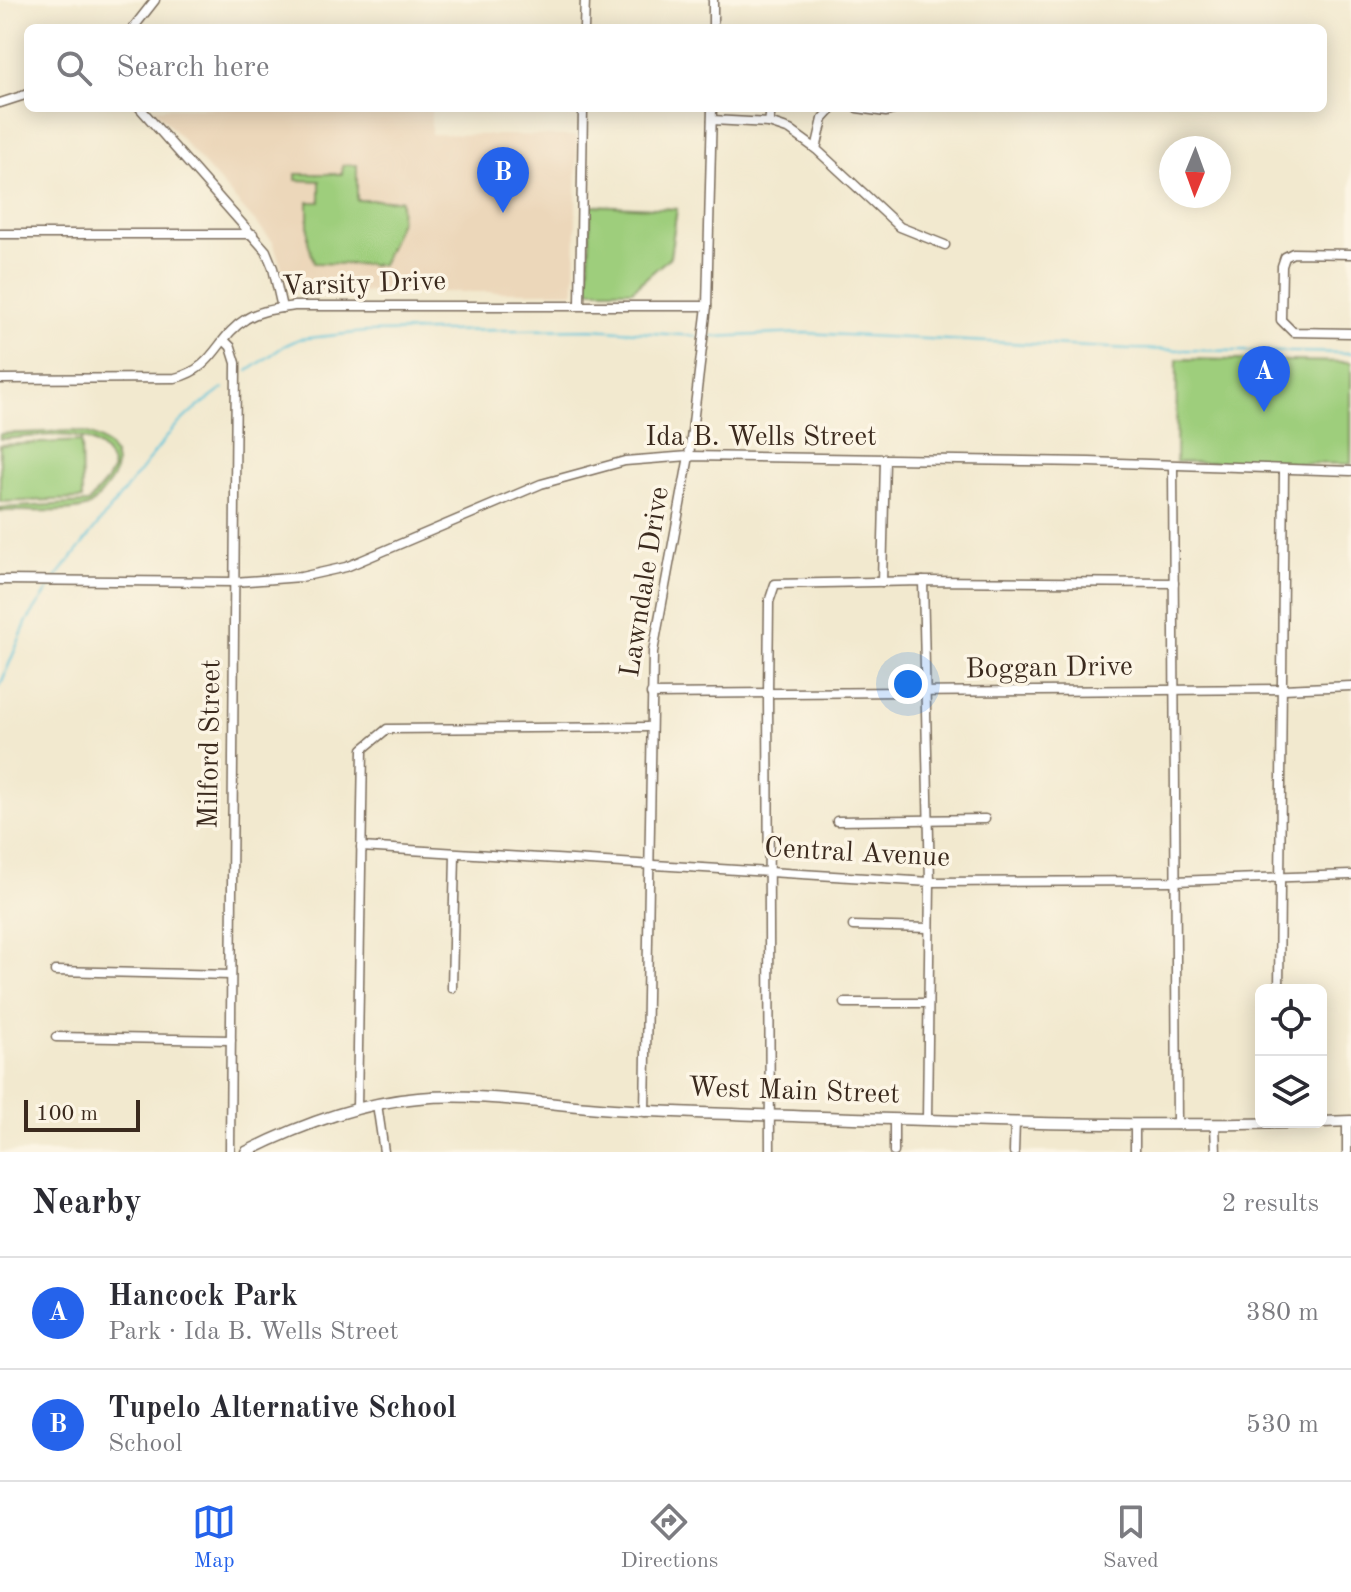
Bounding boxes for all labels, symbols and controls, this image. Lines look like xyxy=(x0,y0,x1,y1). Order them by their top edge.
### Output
search box xyxy=(24,24,1327,112)
icon: search xyxy=(52,46,96,90)
text: Search here xyxy=(116,53,270,83)
north arrow xyxy=(1159,136,1231,208)
pin: B xyxy=(477,147,529,213)
street label: Varsity Drive xyxy=(281,268,447,302)
pin: A xyxy=(1238,346,1290,412)
street label: Ida B. Wells Street xyxy=(645,424,877,452)
street label: Lawndale Drive xyxy=(617,485,675,679)
street label: Boggan Drive xyxy=(965,654,1133,684)
street label: Milford Street xyxy=(196,659,226,829)
your location xyxy=(888,664,928,704)
street label: Central Avenue xyxy=(763,835,951,873)
map controls xyxy=(1255,984,1327,1128)
button: locate xyxy=(1255,984,1327,1056)
button: layers xyxy=(1255,1056,1327,1128)
street label: West Main Street xyxy=(688,1074,900,1110)
scale bar xyxy=(24,1096,140,1132)
text: 100 m xyxy=(36,1103,98,1125)
text: Nearby xyxy=(32,1187,142,1221)
text: 2 results xyxy=(1221,1191,1319,1217)
text: Hancock Park xyxy=(108,1282,298,1312)
text: A xyxy=(48,1300,68,1326)
text: 380 m xyxy=(1246,1300,1319,1326)
text: Park · Ida B. Wells Street xyxy=(108,1319,399,1345)
text: Tupelo Alternative School xyxy=(108,1394,457,1424)
text: B xyxy=(49,1412,67,1438)
text: 530 m xyxy=(1246,1412,1319,1438)
text: School xyxy=(108,1431,182,1457)
tab: Map xyxy=(192,1500,236,1575)
tab: Directions xyxy=(621,1500,718,1575)
tab: Saved xyxy=(1103,1500,1159,1575)

